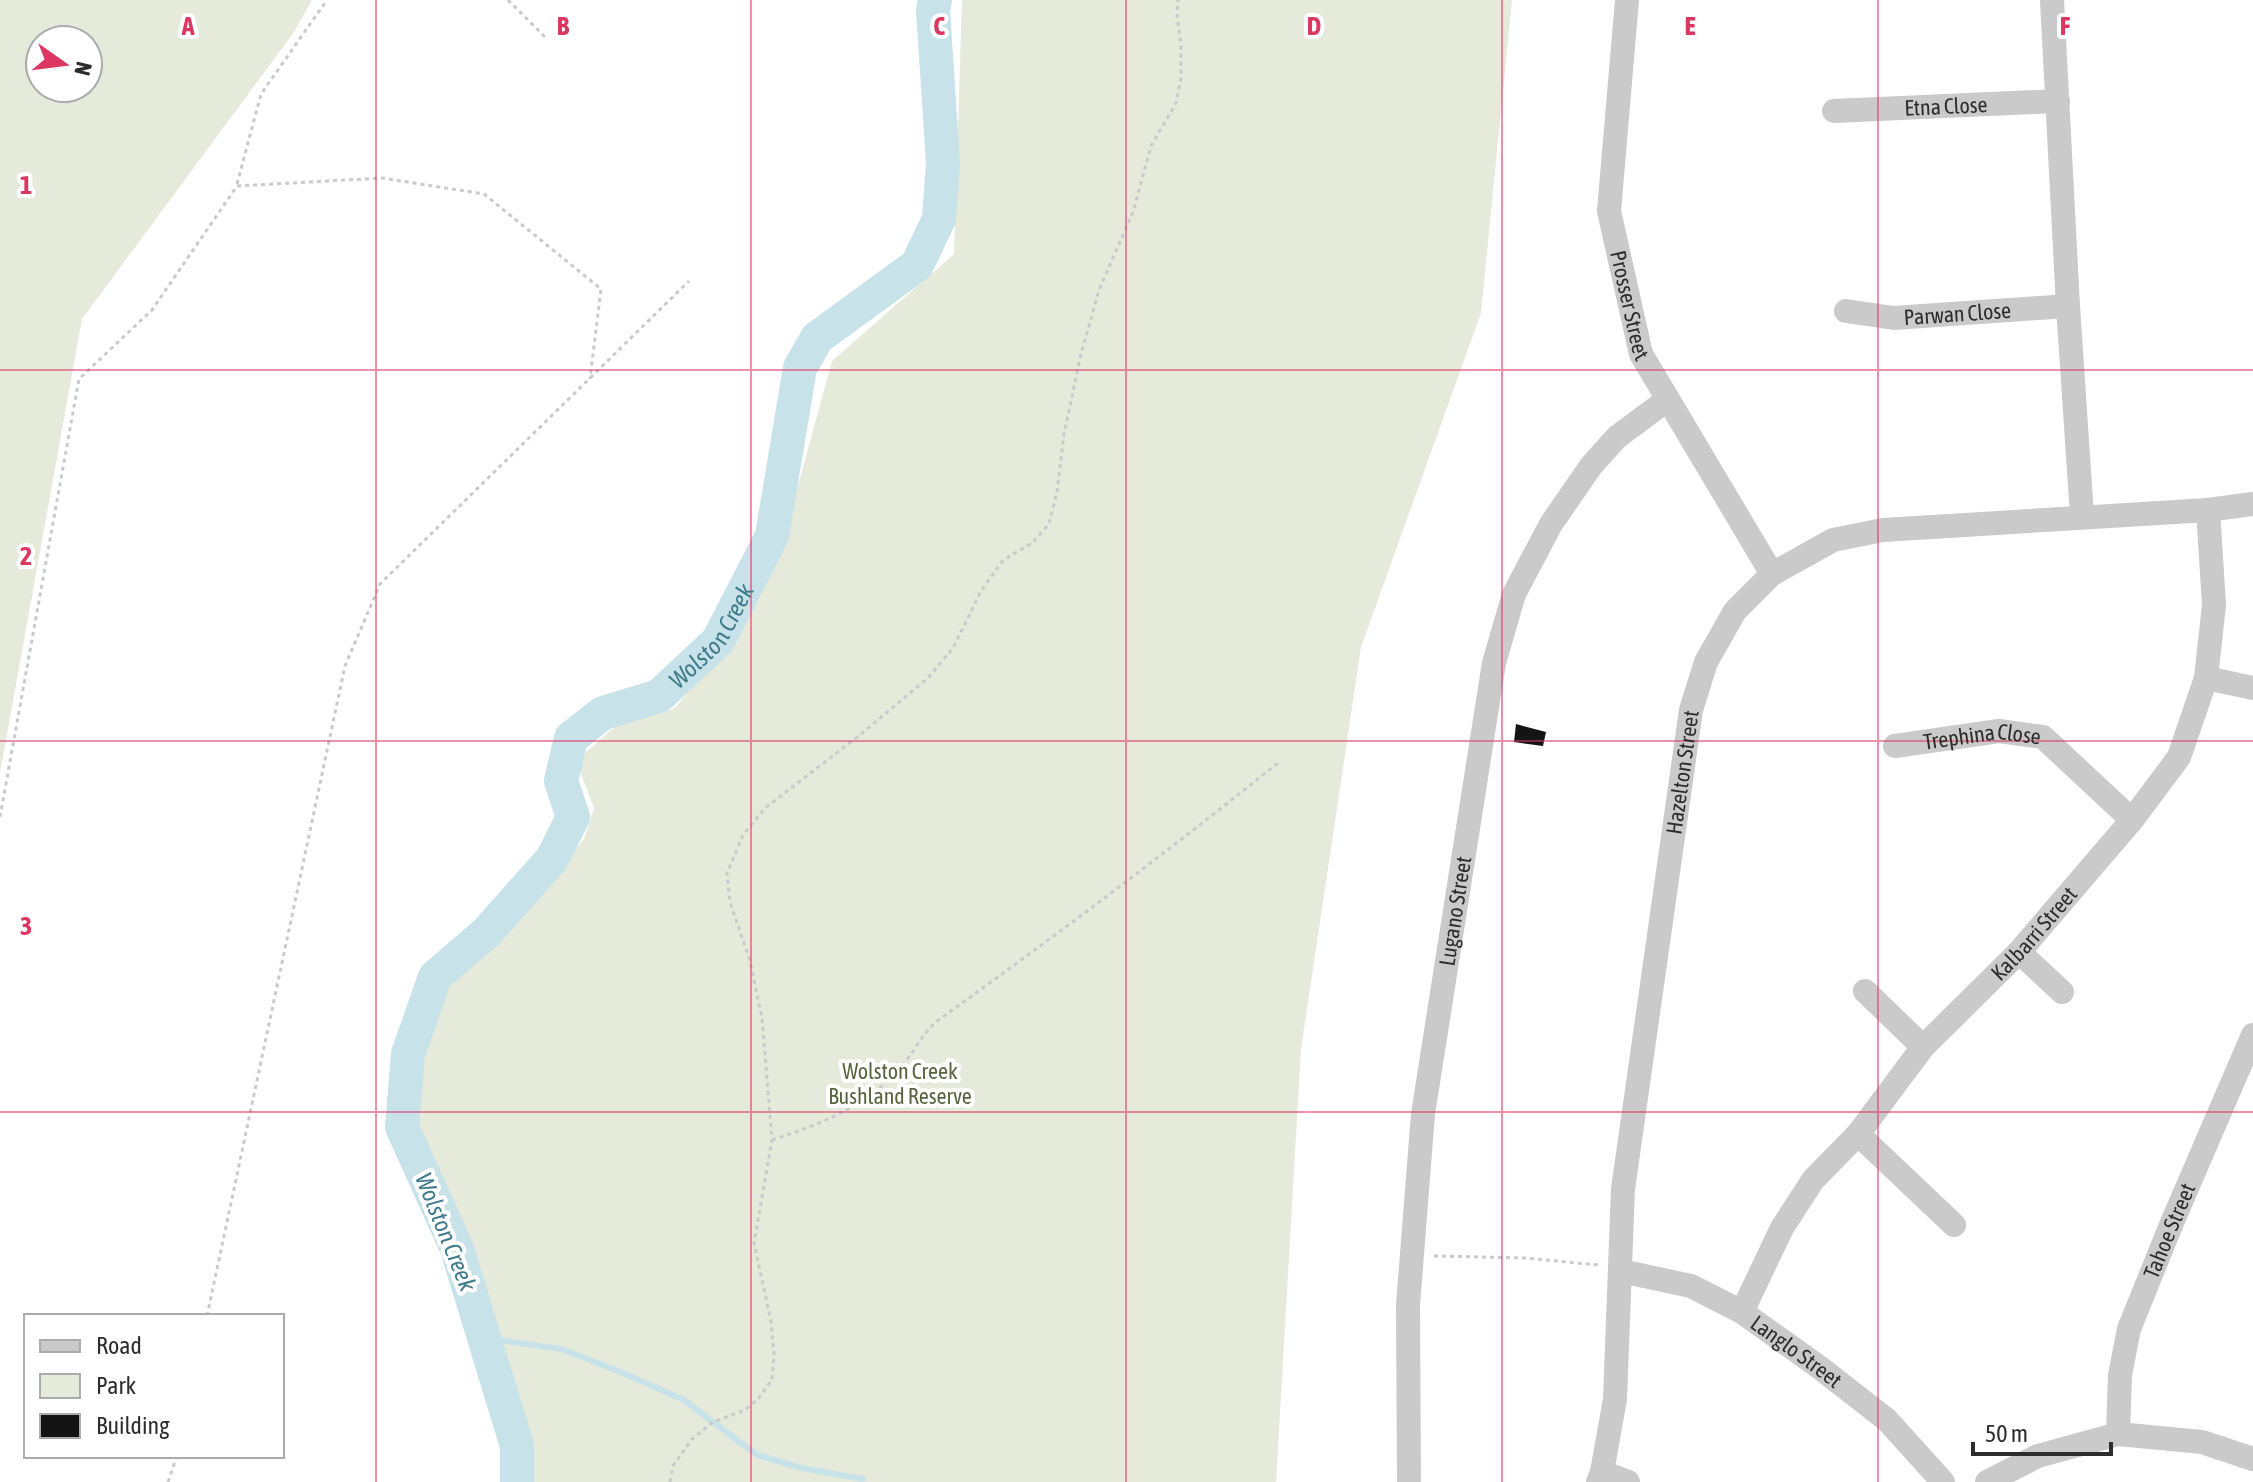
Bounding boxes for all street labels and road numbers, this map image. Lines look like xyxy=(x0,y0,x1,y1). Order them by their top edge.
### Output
street label: Etna Close xyxy=(1904,91,1988,121)
street label: Prosser Street xyxy=(1605,248,1655,365)
street label: Parwan Close xyxy=(1903,297,2012,330)
street label: Hazelton Street xyxy=(1661,709,1704,836)
street label: Trephina Close xyxy=(1922,718,2043,755)
street label: Lugano Street xyxy=(1433,854,1476,968)
street label: Kalbarri Street xyxy=(1985,881,2082,985)
street label: Tahoe Street xyxy=(2138,1179,2200,1282)
street label: Langlo Street xyxy=(1746,1310,1847,1393)

